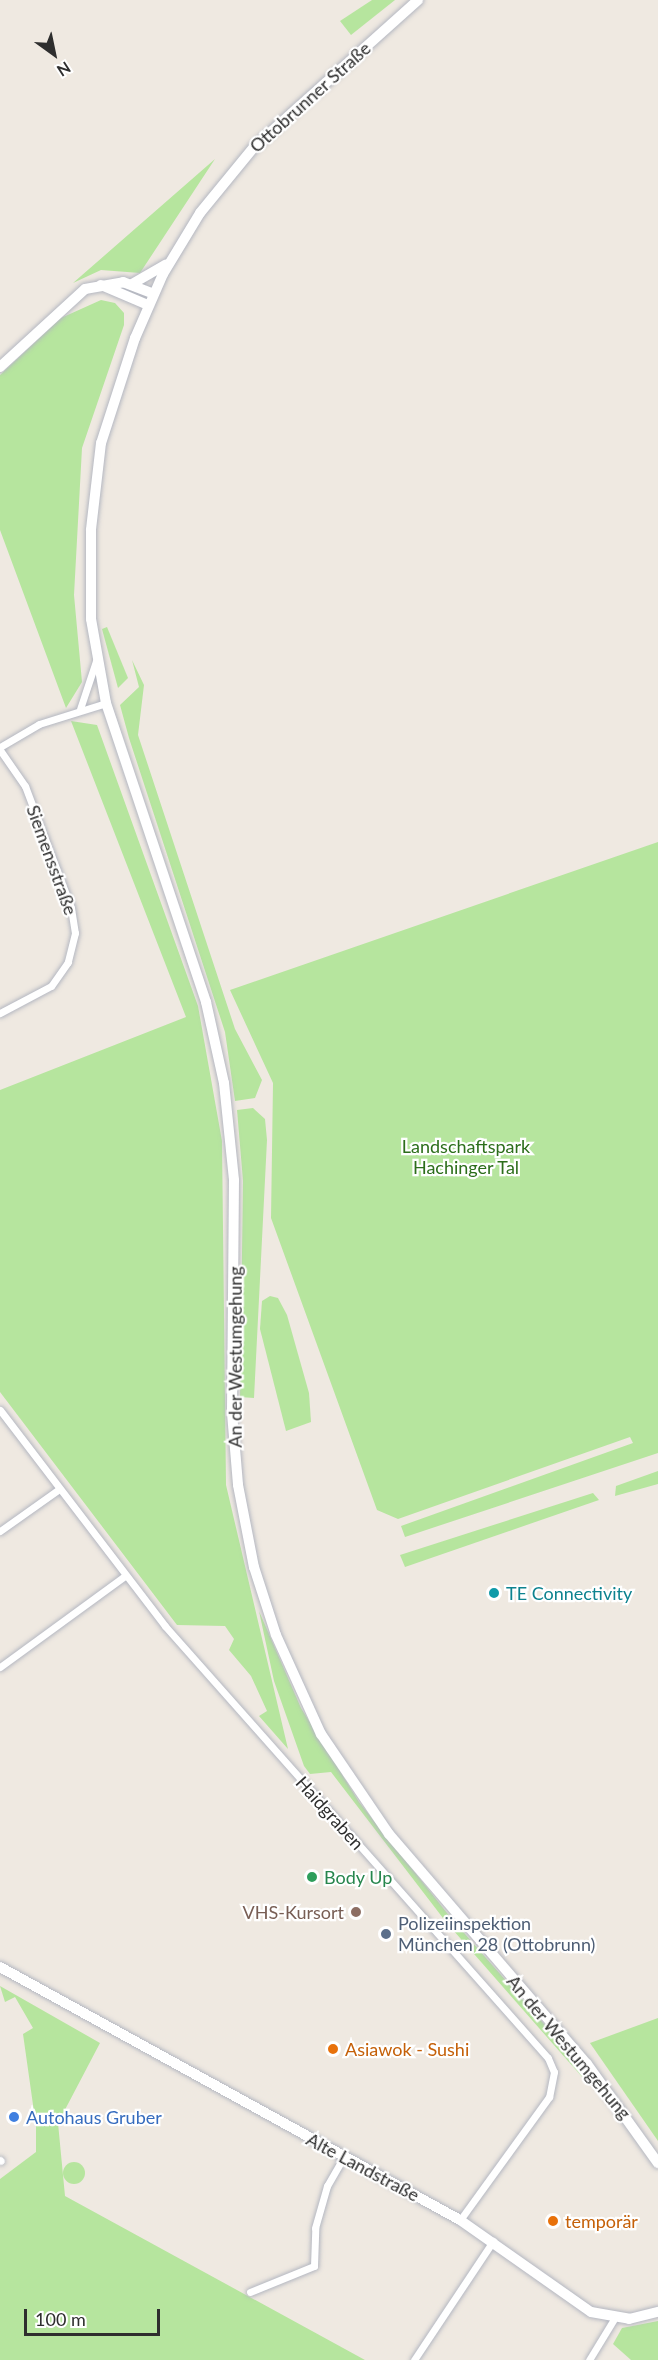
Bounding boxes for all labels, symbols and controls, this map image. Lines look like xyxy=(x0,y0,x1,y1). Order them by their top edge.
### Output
north arrow xyxy=(24,24,84,84)
street label: Ottobrunner Straße xyxy=(245,37,375,157)
text: N xyxy=(54,58,74,81)
street label: Siemensstraße xyxy=(22,802,82,918)
park label: Landschaftspark Hachinger Tal xyxy=(402,1136,530,1178)
street label: An der Westumgehung xyxy=(224,1266,246,1448)
place label: TE Connectivity xyxy=(506,1582,632,1604)
marker: TE Connectivity xyxy=(487,1586,501,1600)
street label: Haidgraben xyxy=(291,1772,369,1854)
place label: Body Up xyxy=(324,1866,393,1888)
marker: Body Up xyxy=(305,1870,319,1884)
place label: VHS-Kursort xyxy=(243,1901,344,1923)
marker: VHS-Kursort xyxy=(349,1905,363,1919)
place label: Polizeiinspektion München 28 (Ottobrunn) xyxy=(398,1913,595,1956)
marker: Polizeiinspektion München 28 (Ottobrunn) xyxy=(379,1927,393,1941)
street label: An der Westumgehung xyxy=(502,1970,636,2124)
place label: Asiawok - Sushi xyxy=(345,2038,469,2060)
marker: Asiawok - Sushi xyxy=(326,2042,340,2056)
place label: Autohaus Gruber xyxy=(26,2106,162,2128)
marker: Autohaus Gruber xyxy=(7,2110,21,2124)
street label: Alte Landstraße xyxy=(303,2128,423,2206)
place label: temporär xyxy=(565,2210,638,2232)
marker: temporär xyxy=(546,2214,560,2228)
scale bar xyxy=(27,2297,164,2335)
text: 100 m xyxy=(35,2308,86,2330)

